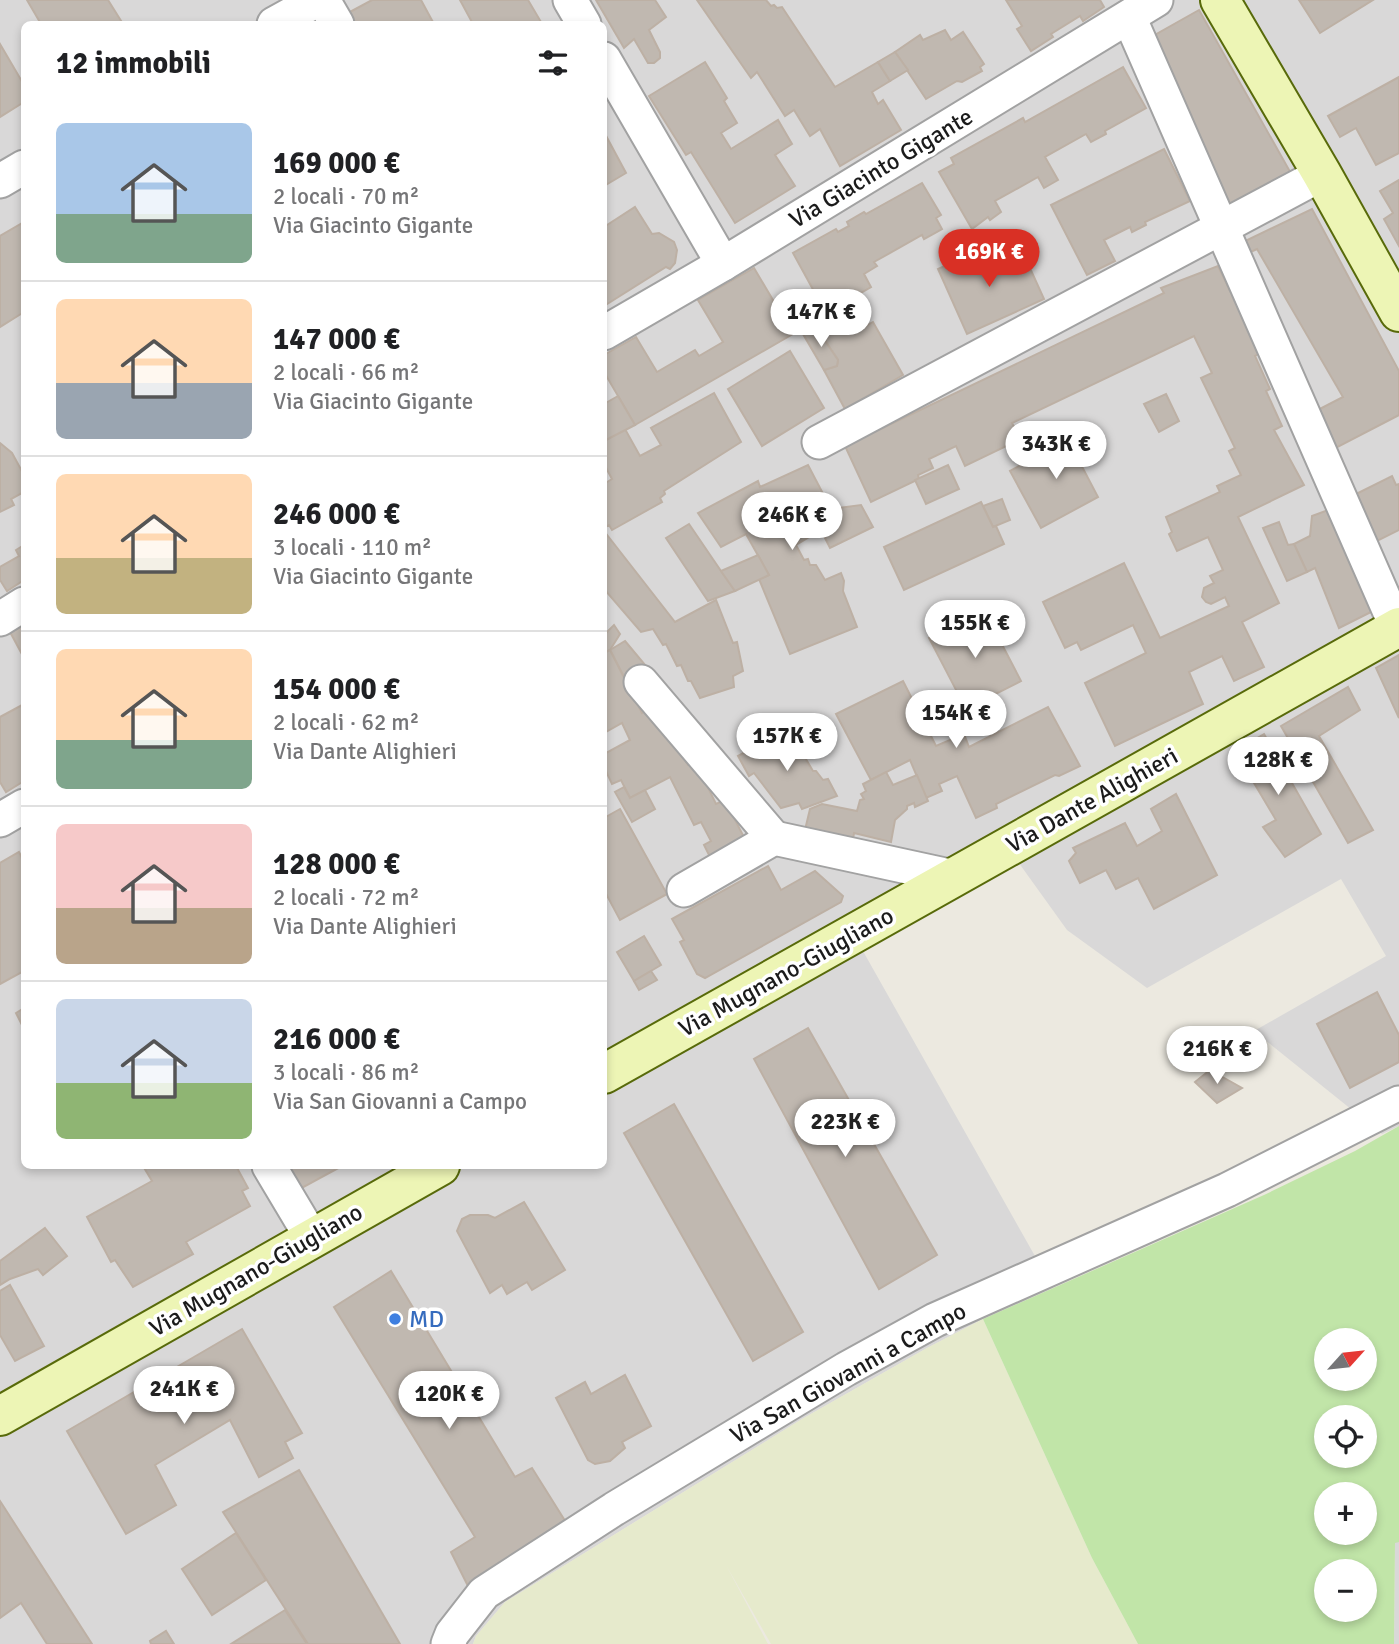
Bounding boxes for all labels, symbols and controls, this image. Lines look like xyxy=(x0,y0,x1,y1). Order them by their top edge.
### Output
icon: filters xyxy=(534,44,572,82)
text: 12 immobili xyxy=(56,45,211,82)
street label: Via Giacinto Gigante xyxy=(784,101,978,235)
text: 169 000 € xyxy=(273,145,400,182)
icon: home xyxy=(112,151,196,235)
text: 2 locali · 70 m² xyxy=(273,182,419,211)
text: Via Giacinto Gigante xyxy=(273,211,473,240)
pin: 169K € xyxy=(932,230,1046,289)
text: 169K € xyxy=(954,237,1024,266)
pin: 147K € xyxy=(764,290,878,349)
text: 147K € xyxy=(786,297,856,326)
text: 147 000 € xyxy=(273,321,400,358)
icon: home xyxy=(112,327,196,411)
text: 2 locali · 66 m² xyxy=(273,358,419,387)
text: Via Giacinto Gigante xyxy=(273,387,473,416)
pin: 343K € xyxy=(999,421,1113,481)
text: 343K € xyxy=(1021,429,1091,458)
pin: 246K € xyxy=(735,492,849,552)
text: 246 000 € xyxy=(273,496,400,533)
text: 246K € xyxy=(757,500,827,529)
icon: home xyxy=(112,502,196,586)
text: 3 locali · 110 m² xyxy=(273,533,432,562)
text: Via Giacinto Gigante xyxy=(273,562,473,591)
pin: 155K € xyxy=(918,600,1032,660)
text: 155K € xyxy=(940,608,1010,637)
text: 154 000 € xyxy=(273,671,400,708)
icon: home xyxy=(112,677,196,761)
pin: 154K € xyxy=(899,690,1013,750)
text: 154K € xyxy=(921,698,991,727)
text: 2 locali · 62 m² xyxy=(273,708,419,737)
pin: 157K € xyxy=(730,714,844,773)
text: 157K € xyxy=(752,721,822,750)
text: Via Dante Alighieri xyxy=(273,737,457,766)
pin: 128K € xyxy=(1221,738,1335,797)
street label: Via Dante Alighieri xyxy=(1001,740,1183,860)
text: 128K € xyxy=(1243,745,1313,774)
text: 128 000 € xyxy=(273,846,400,883)
icon: home xyxy=(112,852,196,936)
text: 2 locali · 72 m² xyxy=(273,883,419,912)
street label: Via Mugnano-Giugliano xyxy=(673,900,899,1044)
text: Via Dante Alighieri xyxy=(273,912,457,941)
text: 216 000 € xyxy=(273,1021,400,1058)
pin: 216K € xyxy=(1160,1026,1274,1086)
icon: home xyxy=(112,1027,196,1111)
text: 216K € xyxy=(1182,1034,1252,1063)
text: 3 locali · 86 m² xyxy=(273,1058,419,1087)
text: Via San Giovanni a Campo xyxy=(273,1087,527,1116)
pin: 223K € xyxy=(788,1100,902,1159)
text: 223K € xyxy=(810,1107,880,1136)
street label: Via Mugnano-Giugliano xyxy=(144,1197,368,1343)
street label: Via San Giovanni a Campo xyxy=(725,1296,971,1450)
place label: MD xyxy=(409,1304,444,1334)
marker: MD xyxy=(387,1311,403,1327)
north arrow xyxy=(1314,1328,1377,1391)
map controls xyxy=(1314,1328,1377,1622)
pin: 241K € xyxy=(127,1366,241,1426)
pin: 120K € xyxy=(392,1372,506,1431)
text: 241K € xyxy=(149,1374,219,1403)
text: 120K € xyxy=(414,1379,484,1408)
button: locate xyxy=(1314,1405,1377,1468)
button: + xyxy=(1314,1482,1377,1545)
button: − xyxy=(1314,1559,1377,1622)

